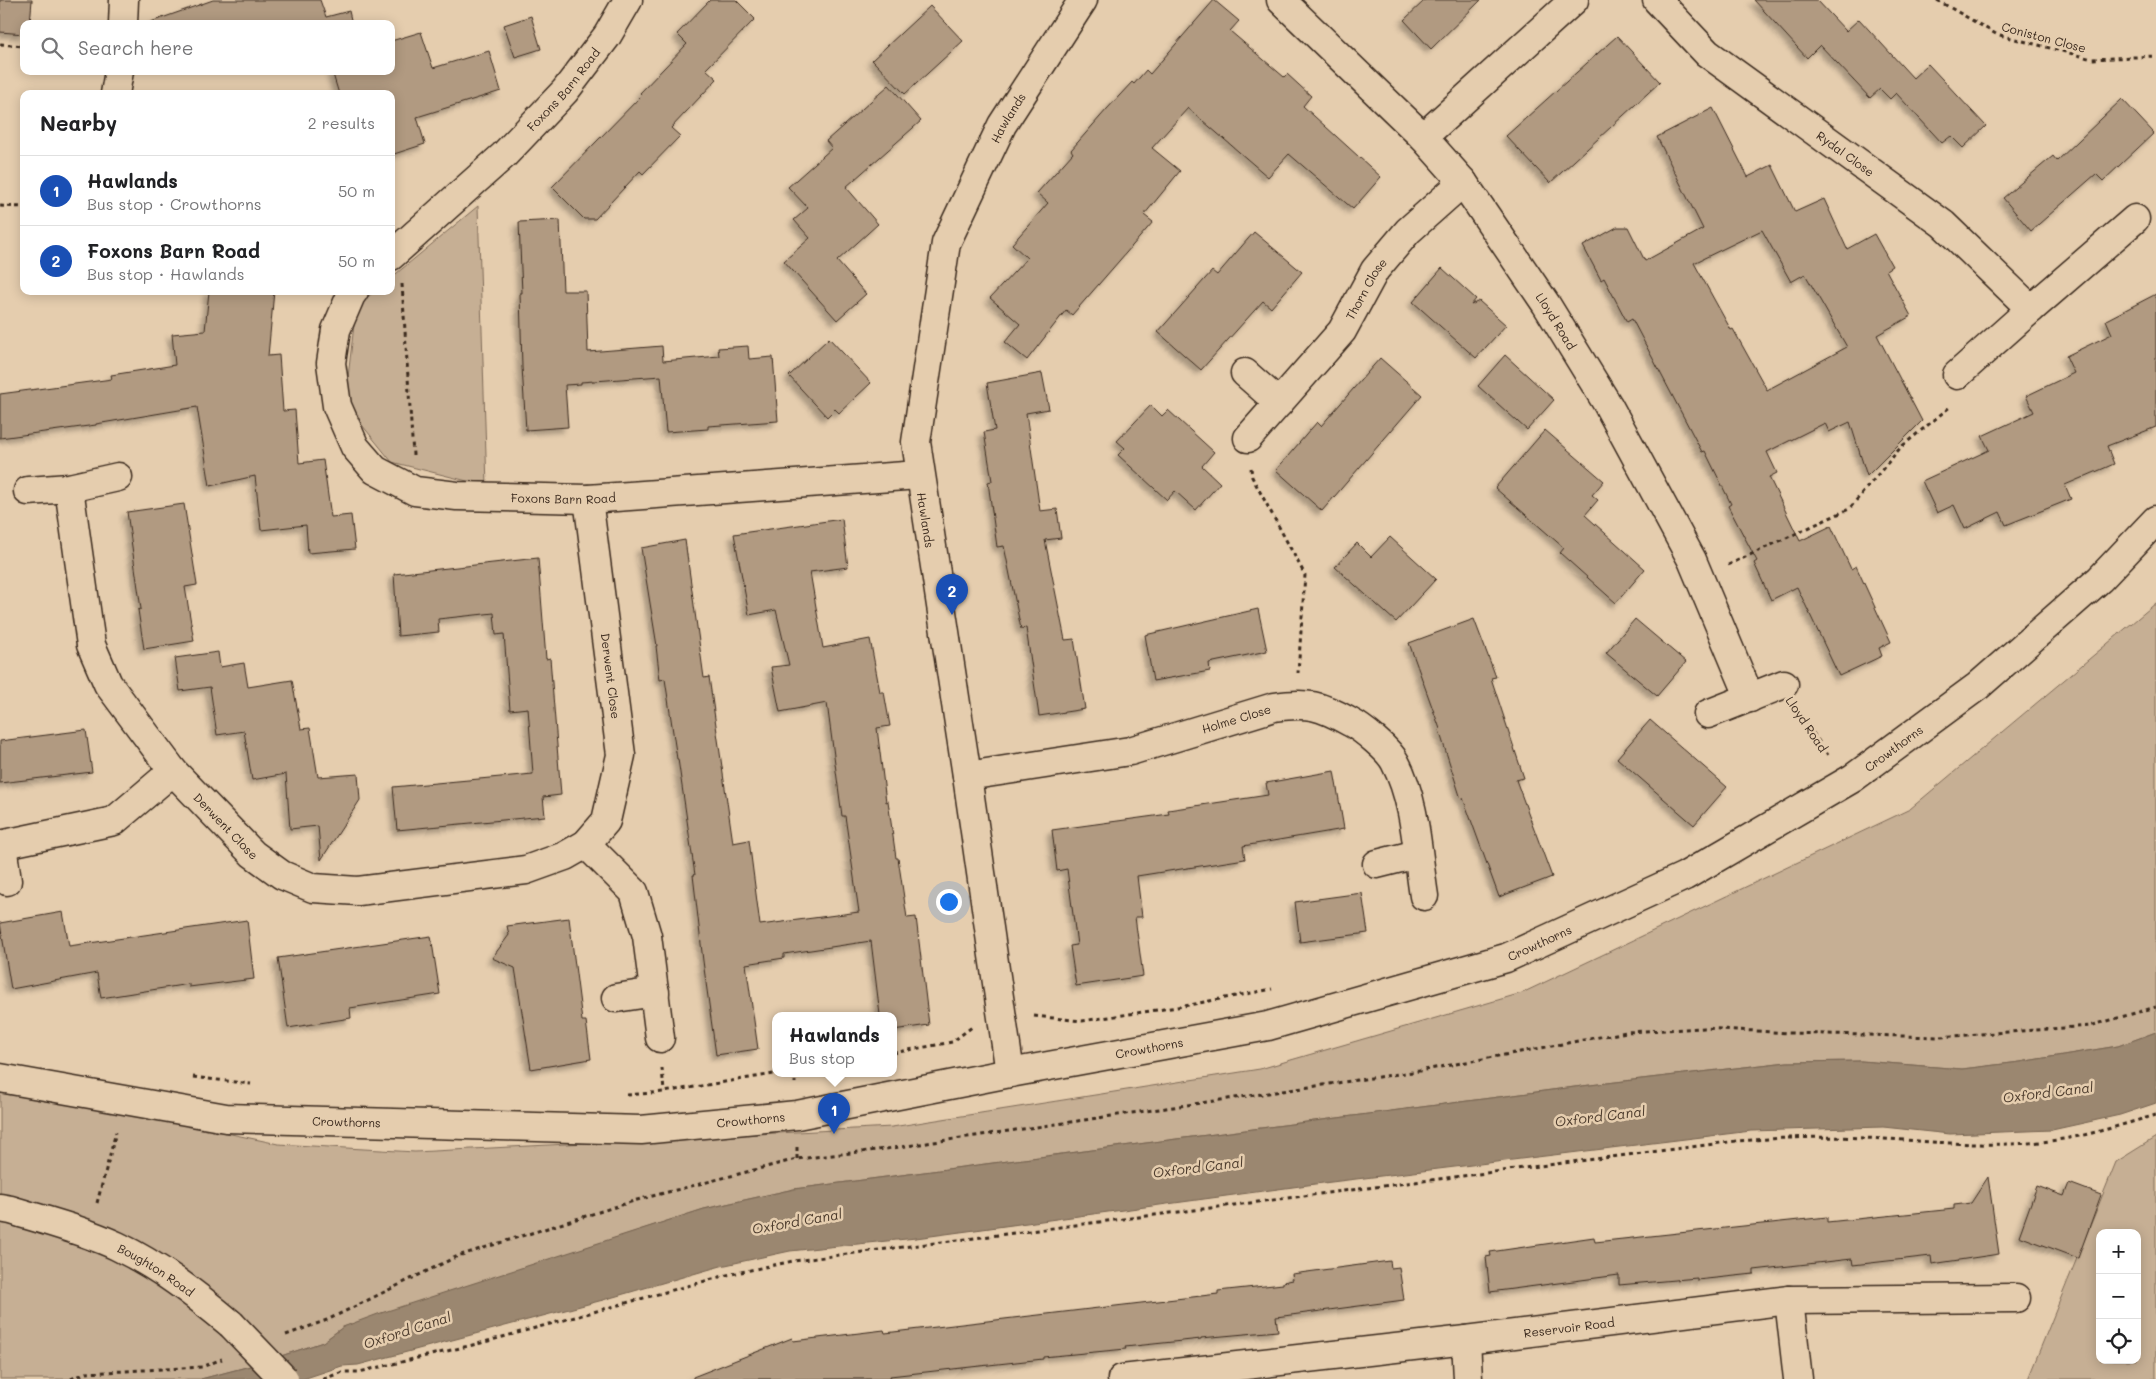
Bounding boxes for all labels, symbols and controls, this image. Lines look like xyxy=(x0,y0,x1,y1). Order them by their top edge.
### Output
street label: Coniston Close xyxy=(2000,18,2088,56)
search box xyxy=(20,20,395,75)
icon: search xyxy=(38,34,66,62)
text: Search here xyxy=(78,35,194,60)
street label: Foxons Barn Road xyxy=(523,44,603,134)
street label: Hawlands xyxy=(987,89,1029,145)
text: Nearby xyxy=(40,109,117,136)
text: 2 results xyxy=(308,112,375,133)
street label: Rydal Close xyxy=(1813,127,1878,180)
text: Hawlands xyxy=(87,168,178,193)
text: 1 xyxy=(52,180,60,201)
text: 50 m xyxy=(338,180,375,201)
text: Bus stop · Crowthorns xyxy=(87,193,262,214)
text: Foxons Barn Road xyxy=(87,238,260,263)
text: 2 xyxy=(52,250,60,271)
text: 50 m xyxy=(338,250,375,271)
street label: Thorn Close xyxy=(1342,254,1390,322)
text: Bus stop · Hawlands xyxy=(87,263,245,284)
street label: Lloyd Road xyxy=(1533,289,1580,353)
street label: Foxons Barn Road xyxy=(511,489,617,507)
street label: Hawlands xyxy=(914,491,938,549)
pin: 2 xyxy=(936,574,968,615)
street label: Derwent Close xyxy=(598,632,624,720)
street label: Lloyd Road xyxy=(1782,693,1832,755)
street label: Holme Close xyxy=(1200,700,1273,737)
street label: Crowthorns xyxy=(1861,721,1926,775)
street label: Derwent Close xyxy=(190,789,261,863)
your location xyxy=(936,889,962,915)
street label: Crowthorns xyxy=(1505,921,1574,964)
popup xyxy=(772,1012,897,1077)
text: Hawlands xyxy=(789,1022,880,1047)
street label: Crowthorns xyxy=(1114,1034,1185,1062)
text: Bus stop xyxy=(789,1047,855,1068)
water label: Oxford Canal xyxy=(2002,1077,2095,1107)
pin: 1 xyxy=(818,1093,850,1134)
water label: Oxford Canal xyxy=(1554,1101,1647,1131)
street label: Crowthorns xyxy=(716,1108,786,1131)
street label: Crowthorns xyxy=(312,1112,381,1130)
water label: Oxford Canal xyxy=(1152,1152,1245,1182)
water label: Oxford Canal xyxy=(751,1204,844,1238)
map controls xyxy=(2096,1229,2141,1364)
button: + xyxy=(2096,1229,2141,1274)
street label: Boughton Road xyxy=(115,1240,198,1300)
button: − xyxy=(2096,1274,2141,1319)
water label: Oxford Canal xyxy=(361,1307,454,1353)
street label: Reservoir Road xyxy=(1523,1314,1616,1341)
button: locate xyxy=(2096,1319,2141,1364)

